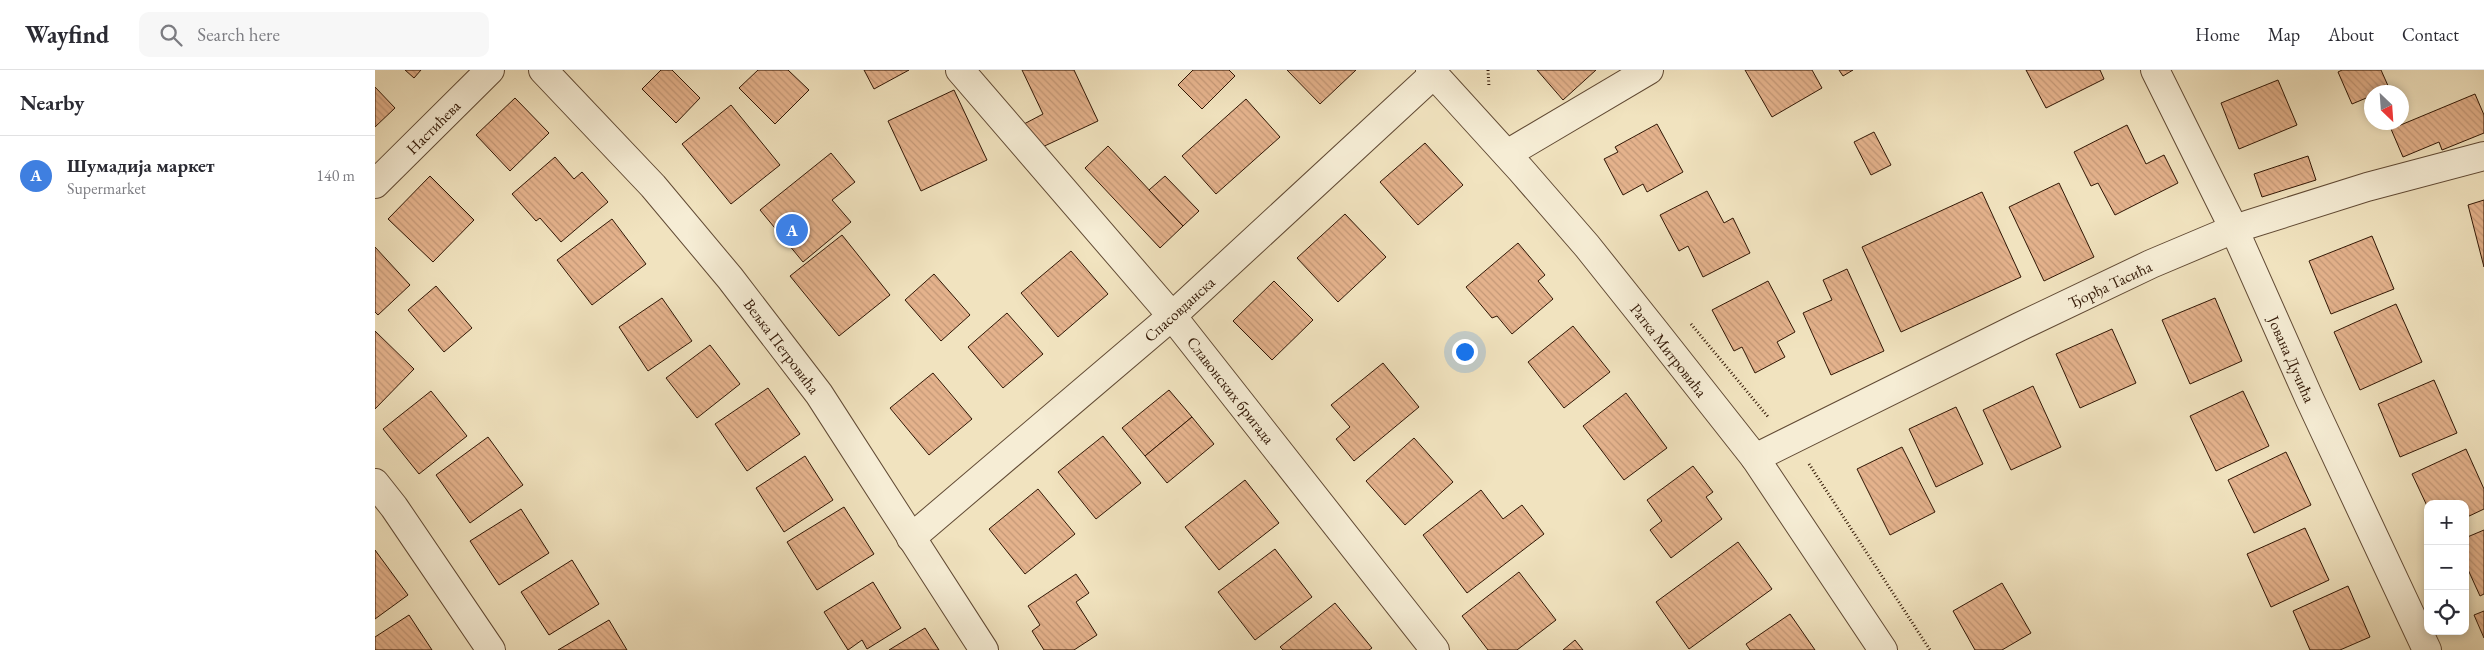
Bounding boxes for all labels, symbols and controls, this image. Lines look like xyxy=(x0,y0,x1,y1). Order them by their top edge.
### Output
search box xyxy=(139,12,489,57)
text: Wayfind xyxy=(25,19,109,50)
icon: search xyxy=(157,21,185,49)
text: Search here xyxy=(197,22,280,47)
text: Home xyxy=(2195,23,2240,46)
text: Map xyxy=(2268,23,2300,46)
text: About xyxy=(2328,23,2374,46)
text: Contact xyxy=(2402,23,2459,46)
north arrow xyxy=(2364,85,2409,130)
text: Nearby xyxy=(20,89,84,116)
street label: Настићева xyxy=(402,95,465,159)
text: Шумадија маркет xyxy=(67,153,215,178)
text: A xyxy=(30,165,42,186)
text: 140 m xyxy=(316,165,355,186)
text: Supermarket xyxy=(67,178,146,199)
pin: A xyxy=(776,211,808,249)
street label: Ђорђа Тасића xyxy=(2065,256,2156,313)
street label: Спасовданска xyxy=(1139,272,1220,347)
street label: Вељка Петровића xyxy=(739,294,825,399)
street label: Ратка Митровића xyxy=(1625,299,1712,402)
street label: Јована Дучића xyxy=(2262,311,2320,407)
street label: Славонских бригада xyxy=(1182,332,1280,449)
your location xyxy=(1452,339,1478,365)
map controls xyxy=(2424,500,2469,635)
button: + xyxy=(2424,500,2469,545)
button: − xyxy=(2424,545,2469,590)
button: locate xyxy=(2424,590,2469,635)

